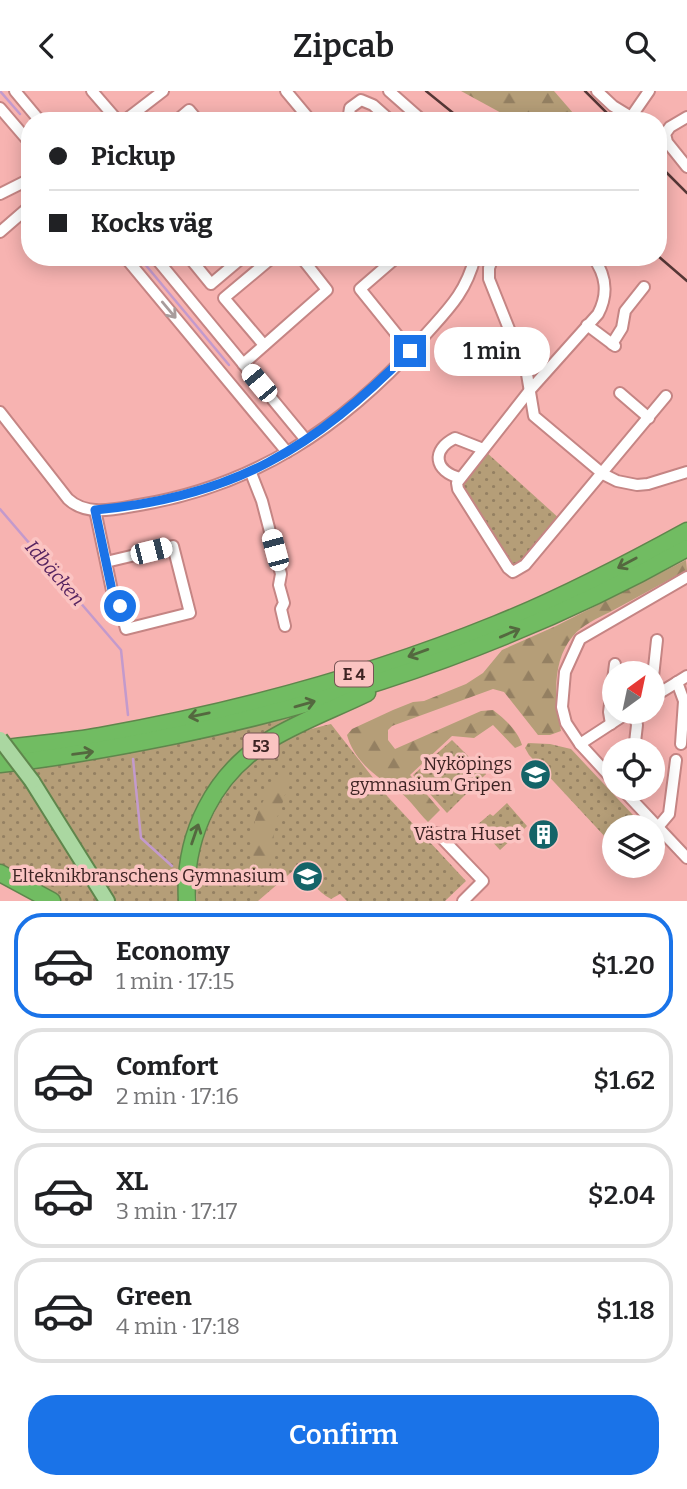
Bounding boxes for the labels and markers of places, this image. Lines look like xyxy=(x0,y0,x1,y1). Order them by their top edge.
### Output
place label: Nyköpings gymnasium Gripen xyxy=(350,753,513,796)
school or university icon: Nyköpings gymnasium Gripen xyxy=(518,757,552,791)
building icon: Västra Huset xyxy=(527,817,561,851)
place label: Västra Huset xyxy=(414,823,521,845)
school or university icon: Elteknikbranschens Gymnasium xyxy=(291,859,325,893)
place label: Elteknikbranschens Gymnasium xyxy=(12,865,285,887)

